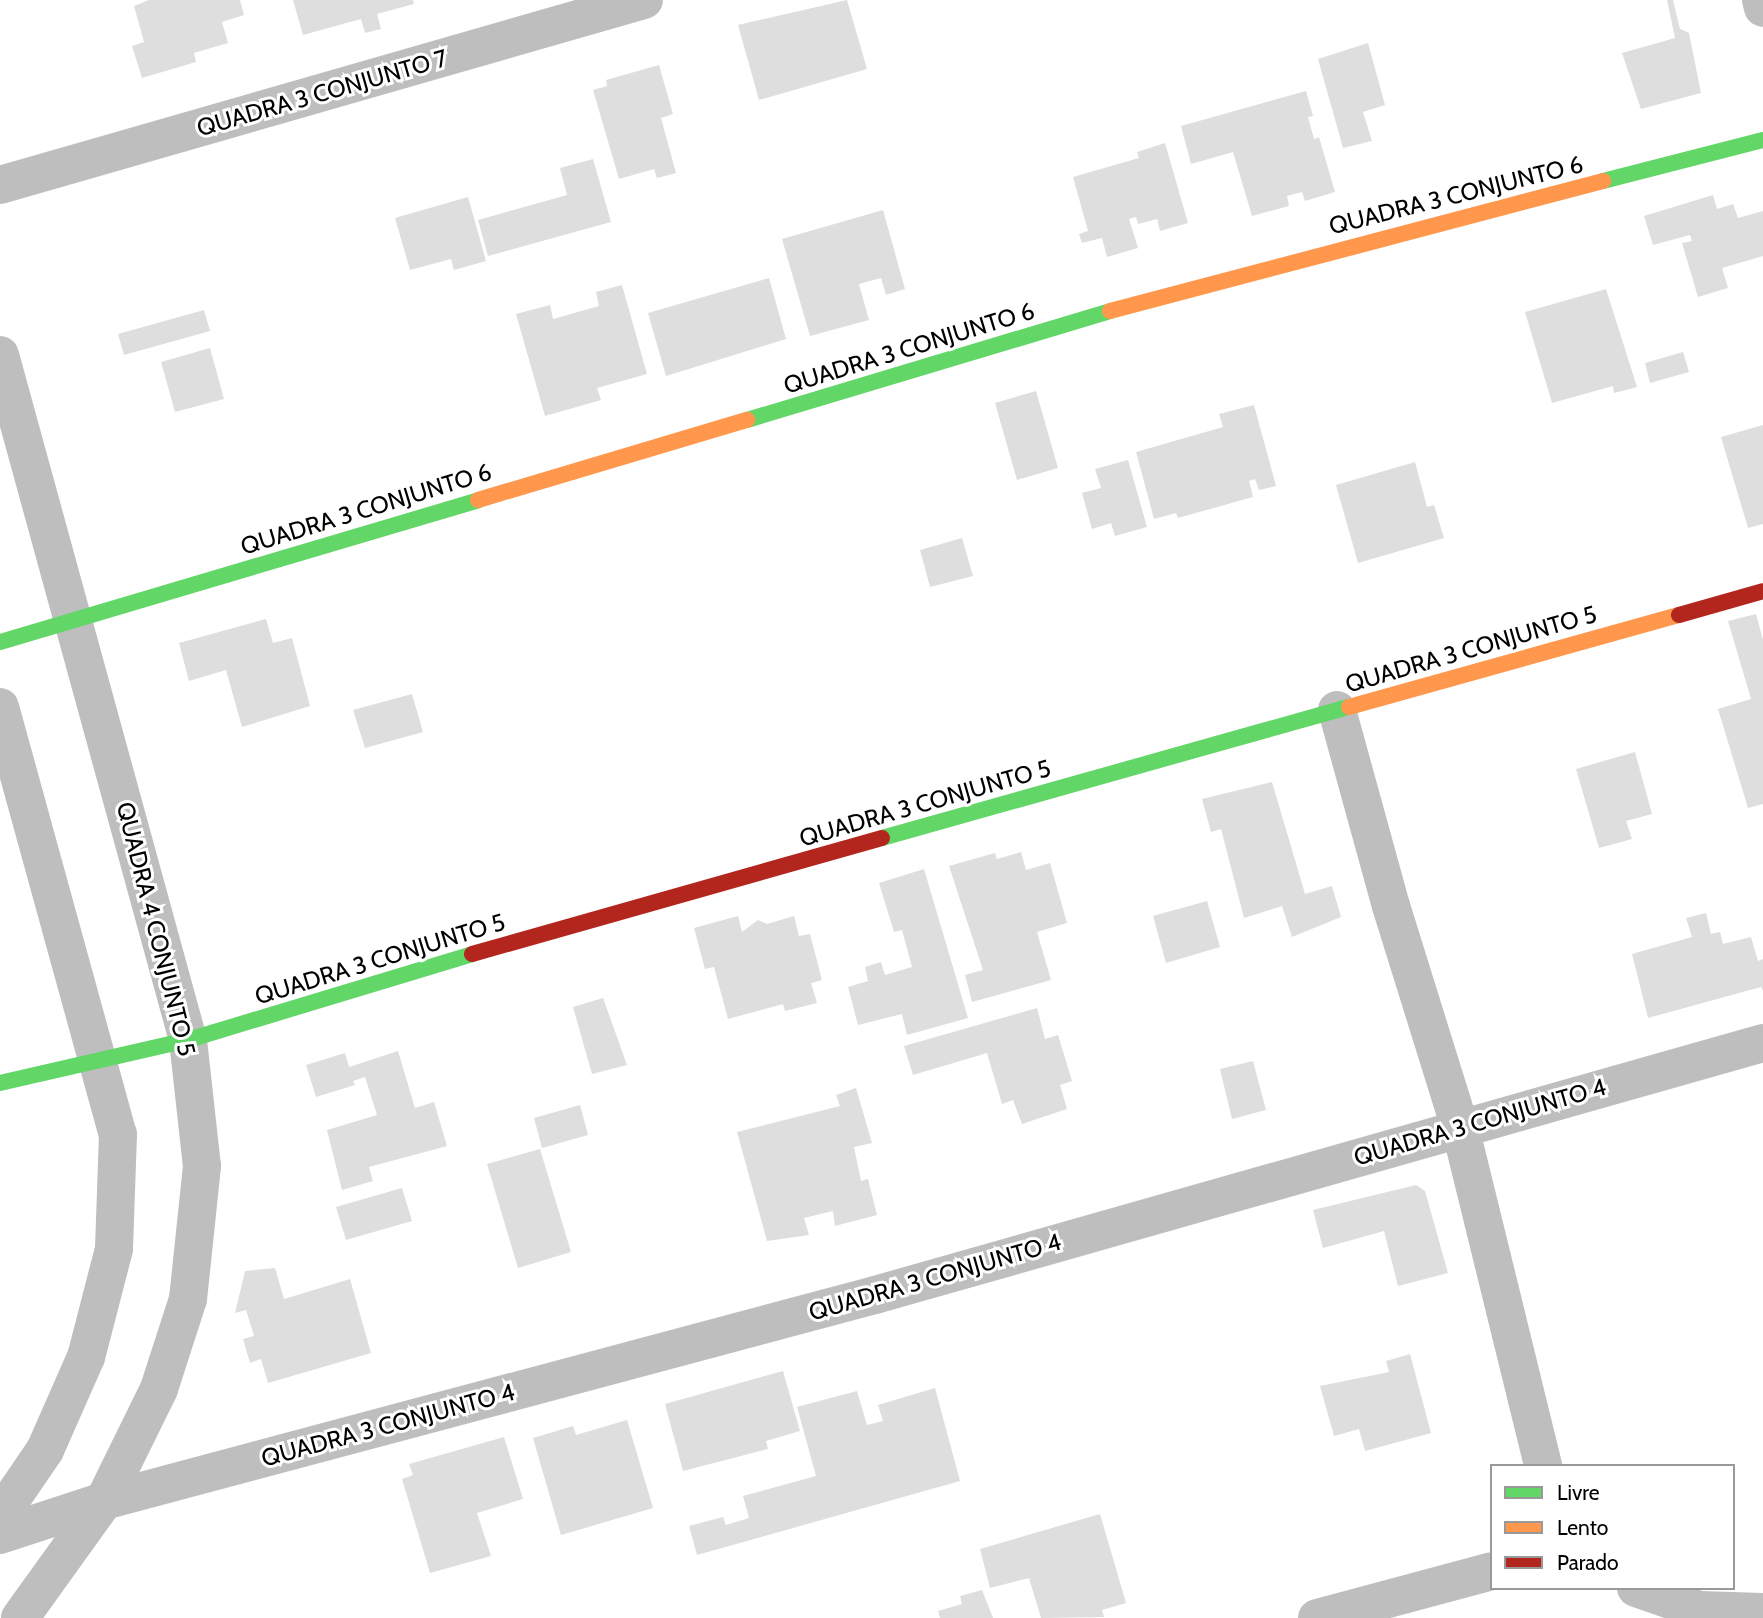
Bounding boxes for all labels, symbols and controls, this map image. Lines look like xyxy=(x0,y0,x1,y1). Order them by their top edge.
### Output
street label: QUADRA 3 CONJUNTO 7 xyxy=(193,43,451,143)
street label: QUADRA 3 CONJUNTO 6 xyxy=(1326,149,1586,241)
street label: QUADRA 3 CONJUNTO 6 xyxy=(780,296,1038,400)
street label: QUADRA 3 CONJUNTO 6 xyxy=(237,457,495,561)
street label: QUADRA 3 CONJUNTO 5 xyxy=(1342,599,1600,699)
street label: QUADRA 3 CONJUNTO 5 xyxy=(796,753,1054,853)
street label: QUADRA 4 CONJUNTO 5 xyxy=(110,799,202,1059)
street label: QUADRA 3 CONJUNTO 5 xyxy=(251,907,509,1011)
street label: QUADRA 3 CONJUNTO 4 xyxy=(1351,1072,1609,1172)
street label: QUADRA 3 CONJUNTO 4 xyxy=(806,1227,1064,1327)
street label: QUADRA 3 CONJUNTO 4 xyxy=(258,1377,518,1473)
legend xyxy=(1490,1464,1735,1590)
text: Livre xyxy=(1557,1480,1599,1505)
text: Lento xyxy=(1557,1515,1608,1540)
text: Parado xyxy=(1557,1550,1619,1575)

